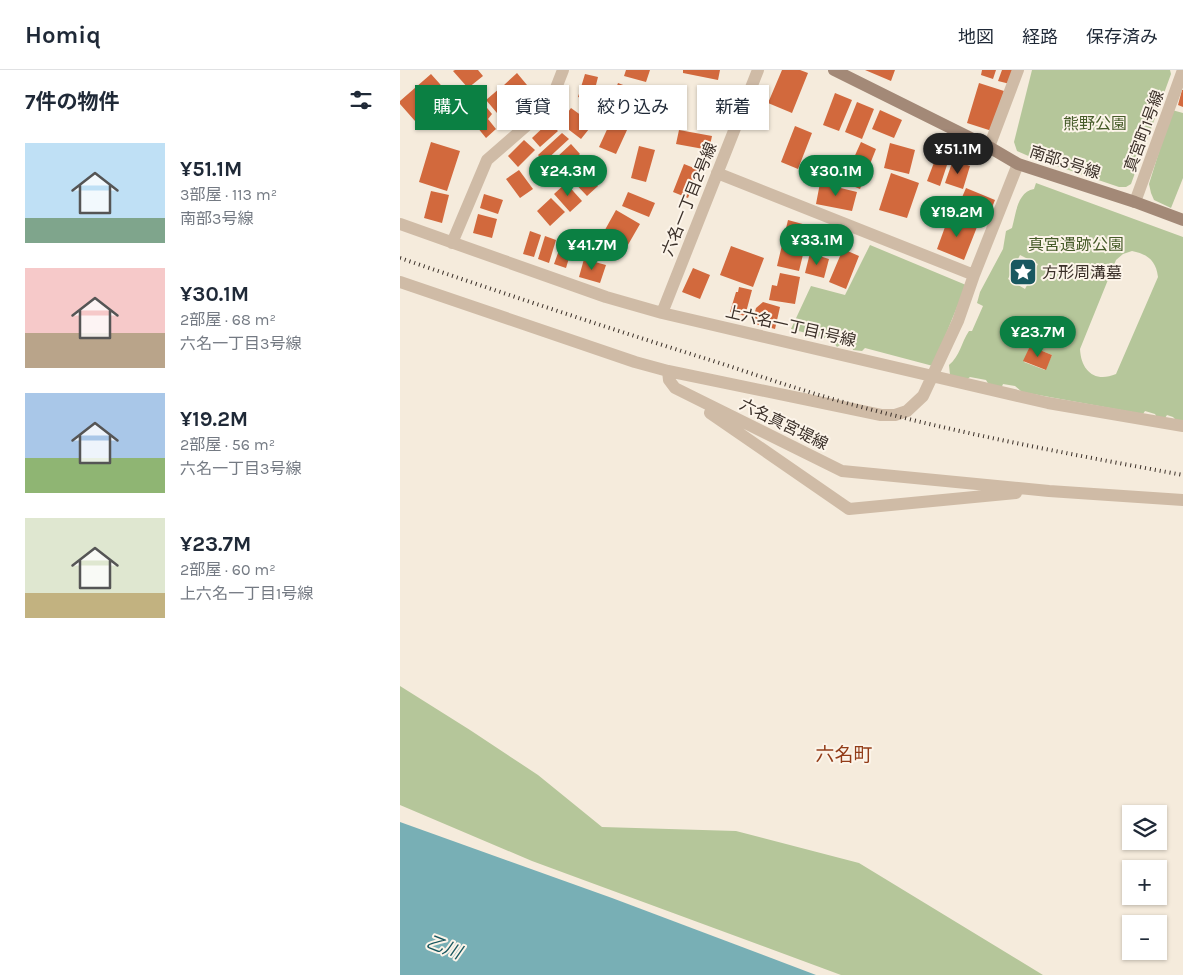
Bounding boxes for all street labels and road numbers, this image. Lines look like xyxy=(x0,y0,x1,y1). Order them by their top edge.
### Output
street label: 真宮町1号線 xyxy=(1120,88,1168,174)
street label: 六名一丁目2号線 xyxy=(657,139,721,259)
street label: 南部3号線 xyxy=(1027,142,1103,182)
street label: 上六名一丁目1号線 xyxy=(724,302,858,350)
street label: 六名真宮堤線 xyxy=(737,394,831,454)

